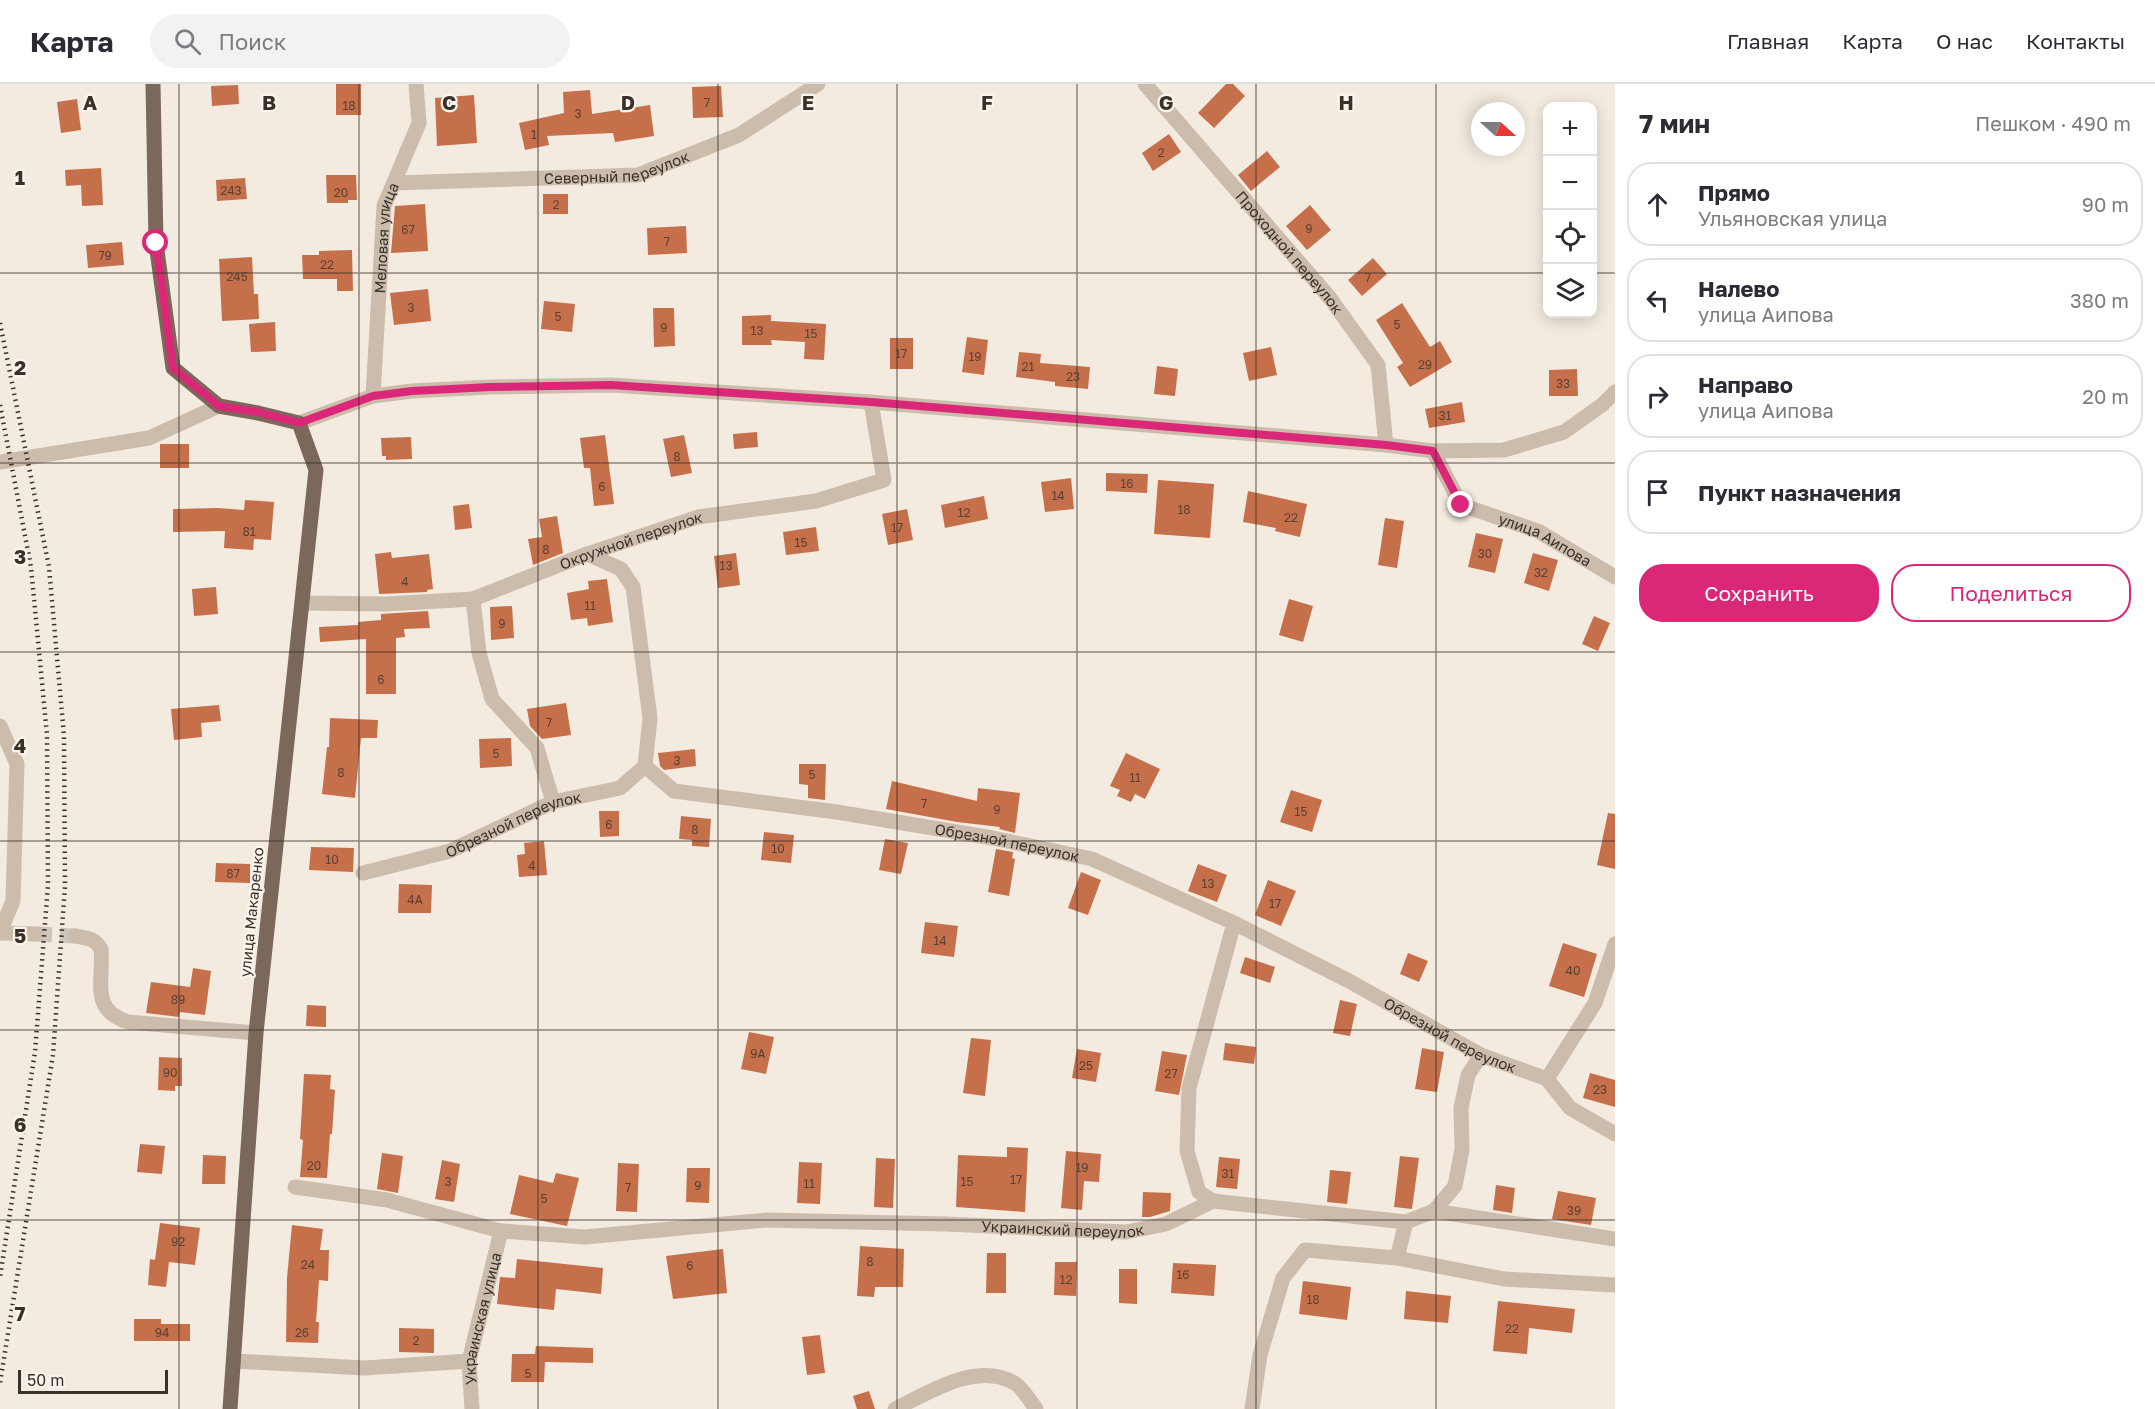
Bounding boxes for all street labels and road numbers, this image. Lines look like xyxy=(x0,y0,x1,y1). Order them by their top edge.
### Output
street label: Северный переулок xyxy=(543,147,692,187)
street label: Меловая улица xyxy=(370,180,402,294)
street label: Проходной переулок xyxy=(1232,187,1348,317)
street label: Окружной переулок xyxy=(557,507,704,573)
street label: улица Аипова xyxy=(1496,509,1595,570)
street label: Обрезной переулок xyxy=(442,787,583,861)
street label: Обрезной переулок xyxy=(934,819,1081,865)
street label: улица Макаренко xyxy=(235,846,267,978)
street label: Обрезной переулок xyxy=(1381,993,1519,1076)
street label: Украинский переулок xyxy=(981,1217,1146,1241)
street label: Украинская улица xyxy=(460,1250,504,1385)

